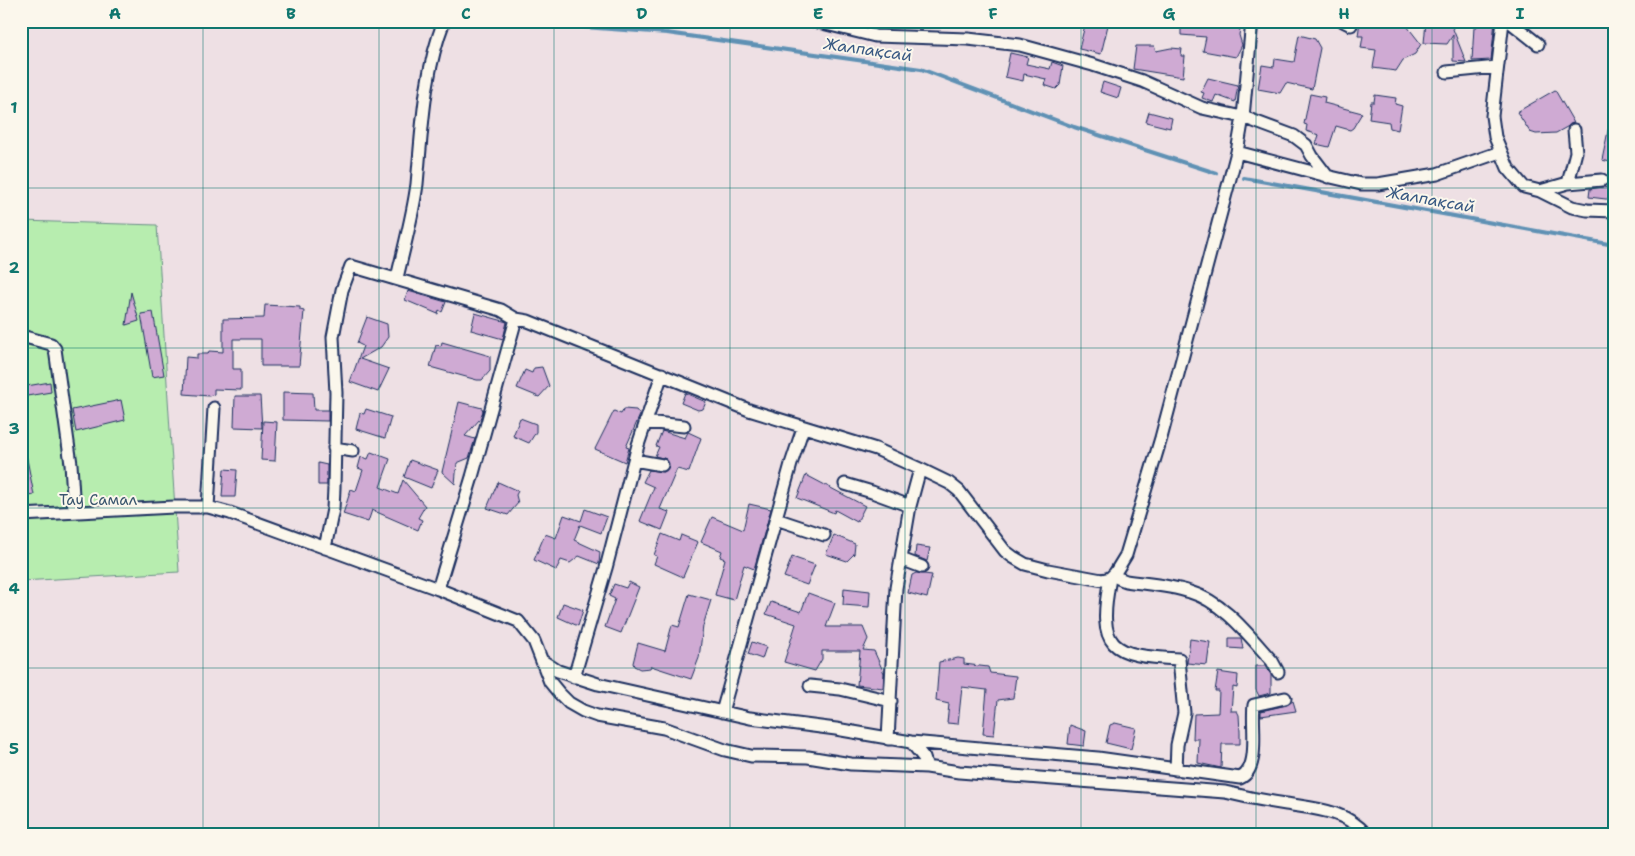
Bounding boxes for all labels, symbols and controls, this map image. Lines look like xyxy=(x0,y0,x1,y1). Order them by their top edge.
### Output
text: A xyxy=(109,3,121,24)
text: B xyxy=(286,3,296,24)
text: C xyxy=(461,3,471,24)
text: D xyxy=(636,3,648,24)
text: E xyxy=(813,3,823,24)
text: F xyxy=(988,3,998,24)
text: G xyxy=(1163,3,1176,24)
text: H xyxy=(1338,3,1350,24)
text: I xyxy=(1516,3,1525,24)
water label: Жалпақсай xyxy=(821,33,913,66)
text: 1 xyxy=(10,97,18,118)
water label: Жалпақсай xyxy=(1384,181,1476,218)
text: 2 xyxy=(8,257,20,278)
text: 3 xyxy=(8,418,20,439)
park label: Тау Самал xyxy=(59,490,138,510)
text: 4 xyxy=(8,578,20,599)
text: 5 xyxy=(9,738,19,759)

